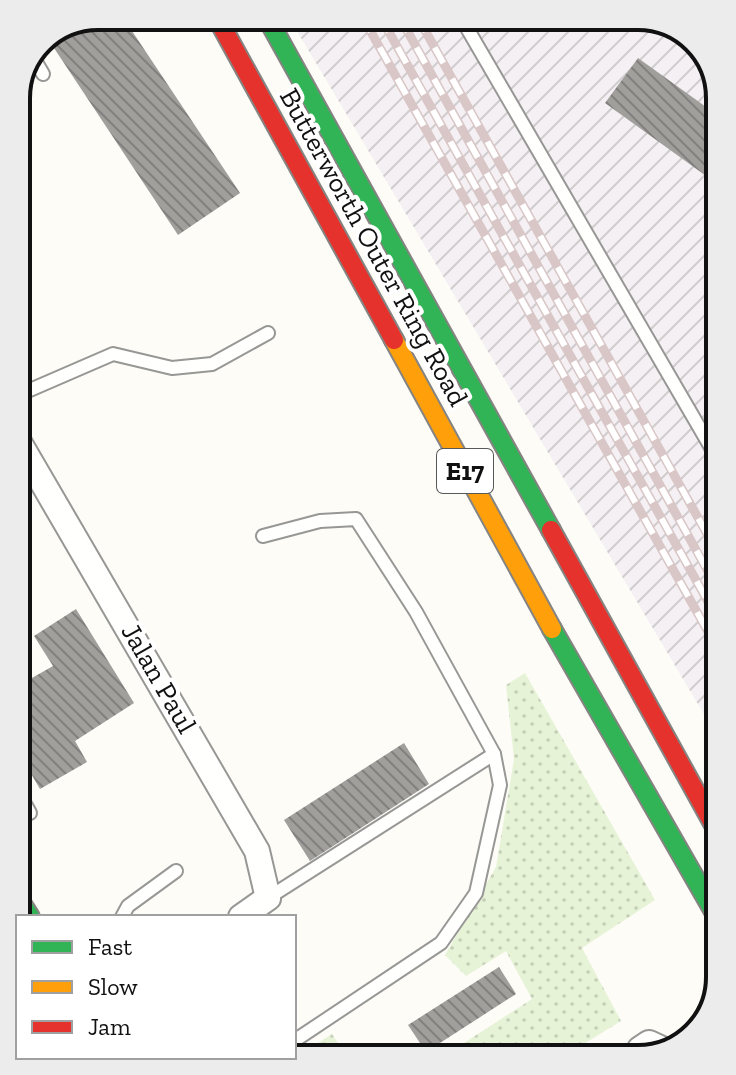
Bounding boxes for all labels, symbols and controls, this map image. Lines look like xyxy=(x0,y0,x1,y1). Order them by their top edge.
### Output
street label: Butterworth Outer Ring Road xyxy=(273,82,475,412)
road number: E17 xyxy=(437,449,493,493)
street label: Jalan Paul xyxy=(114,617,204,739)
legend xyxy=(16,915,296,1059)
text: Fast xyxy=(88,932,132,961)
text: Slow xyxy=(88,972,138,1001)
text: Jam xyxy=(88,1012,131,1041)

